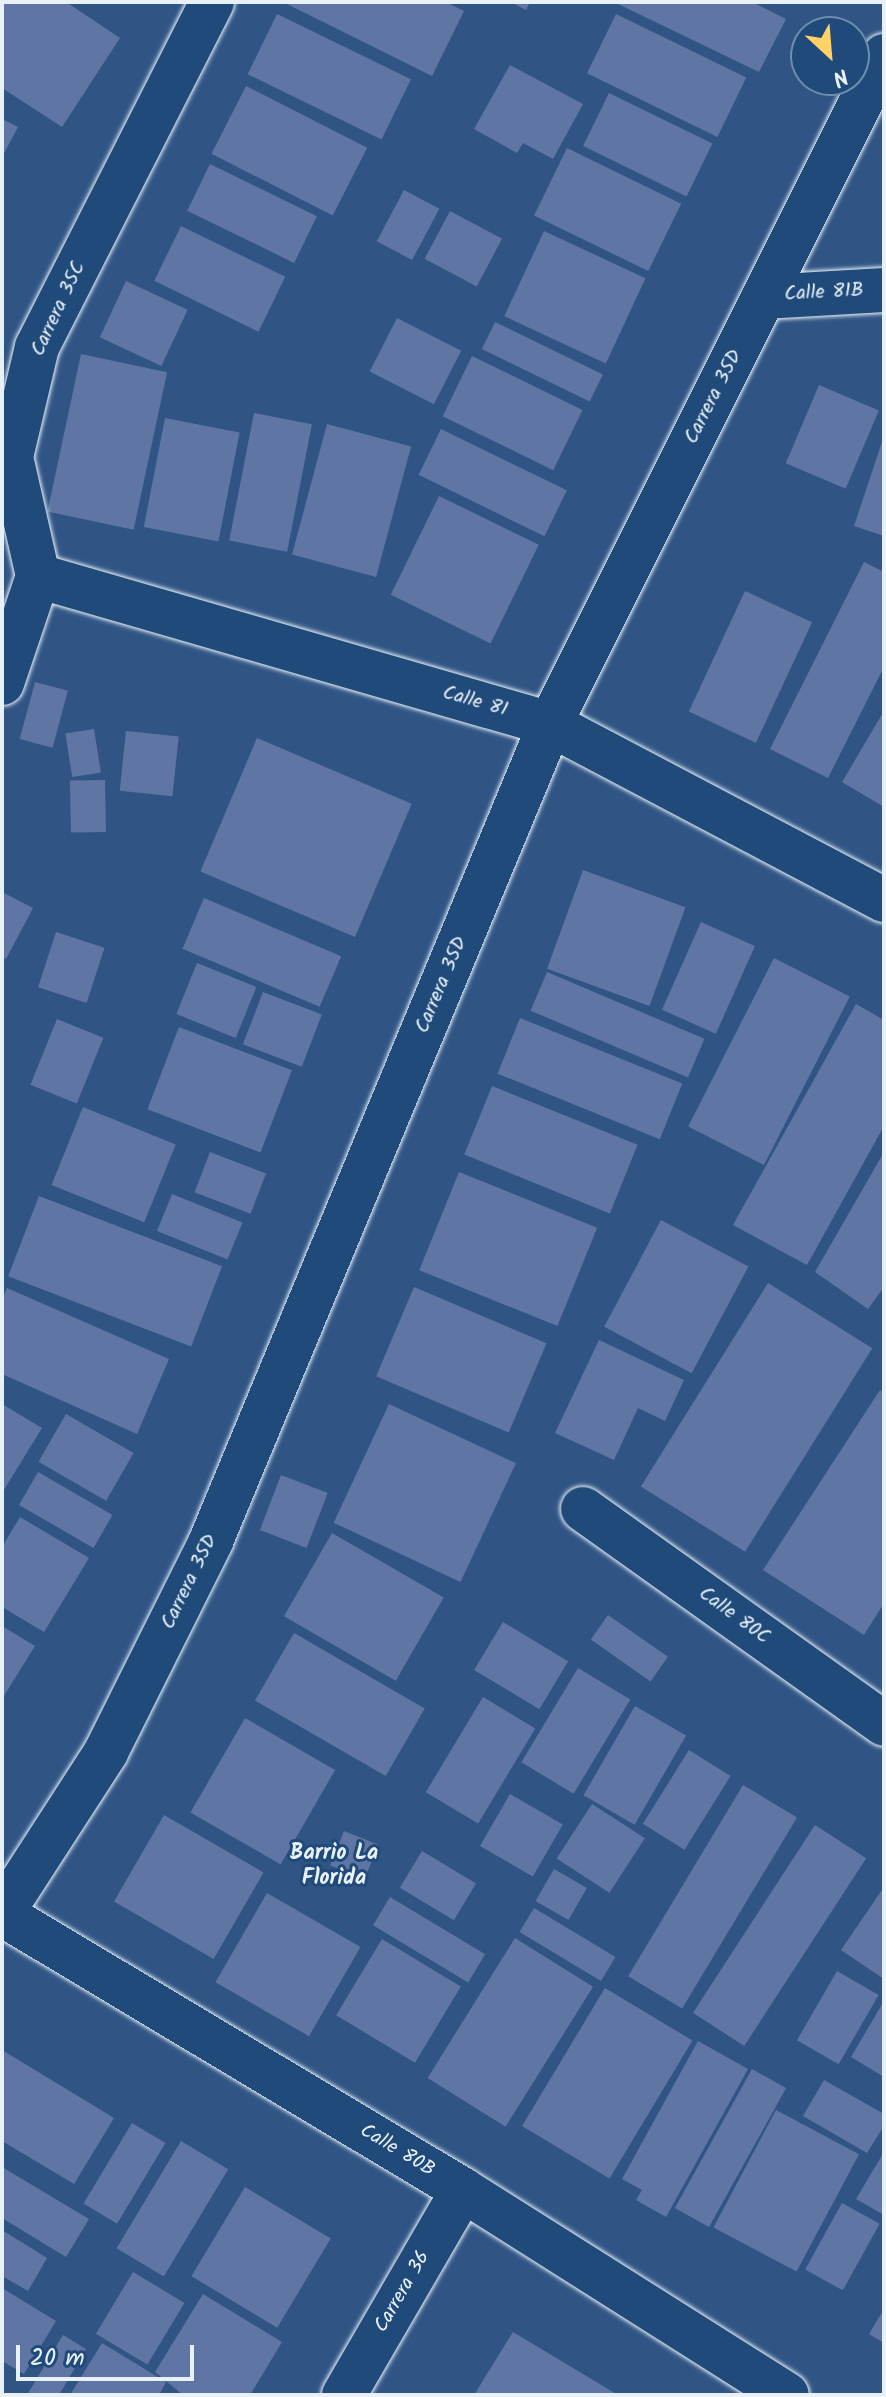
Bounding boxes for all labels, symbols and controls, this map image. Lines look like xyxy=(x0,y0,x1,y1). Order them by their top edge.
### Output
north arrow xyxy=(790,16,870,96)
text: N xyxy=(826,57,854,95)
street label: Carrera 35C xyxy=(27,258,91,360)
street label: Calle 81B xyxy=(784,279,864,307)
street label: Carrera 35D xyxy=(680,346,748,448)
street label: Calle 81 xyxy=(440,681,510,723)
street label: Carrera 35D xyxy=(411,933,473,1037)
street label: Carrera 35D xyxy=(157,1531,223,1633)
street label: Calle 80C xyxy=(694,1582,774,1650)
district label: Barrio La Florida xyxy=(290,1840,378,1892)
street label: Calle 80B xyxy=(355,2119,439,2183)
street label: Carrera 36 xyxy=(370,2247,436,2337)
scale bar xyxy=(20,2329,198,2379)
text: 20 m xyxy=(30,2339,85,2378)

